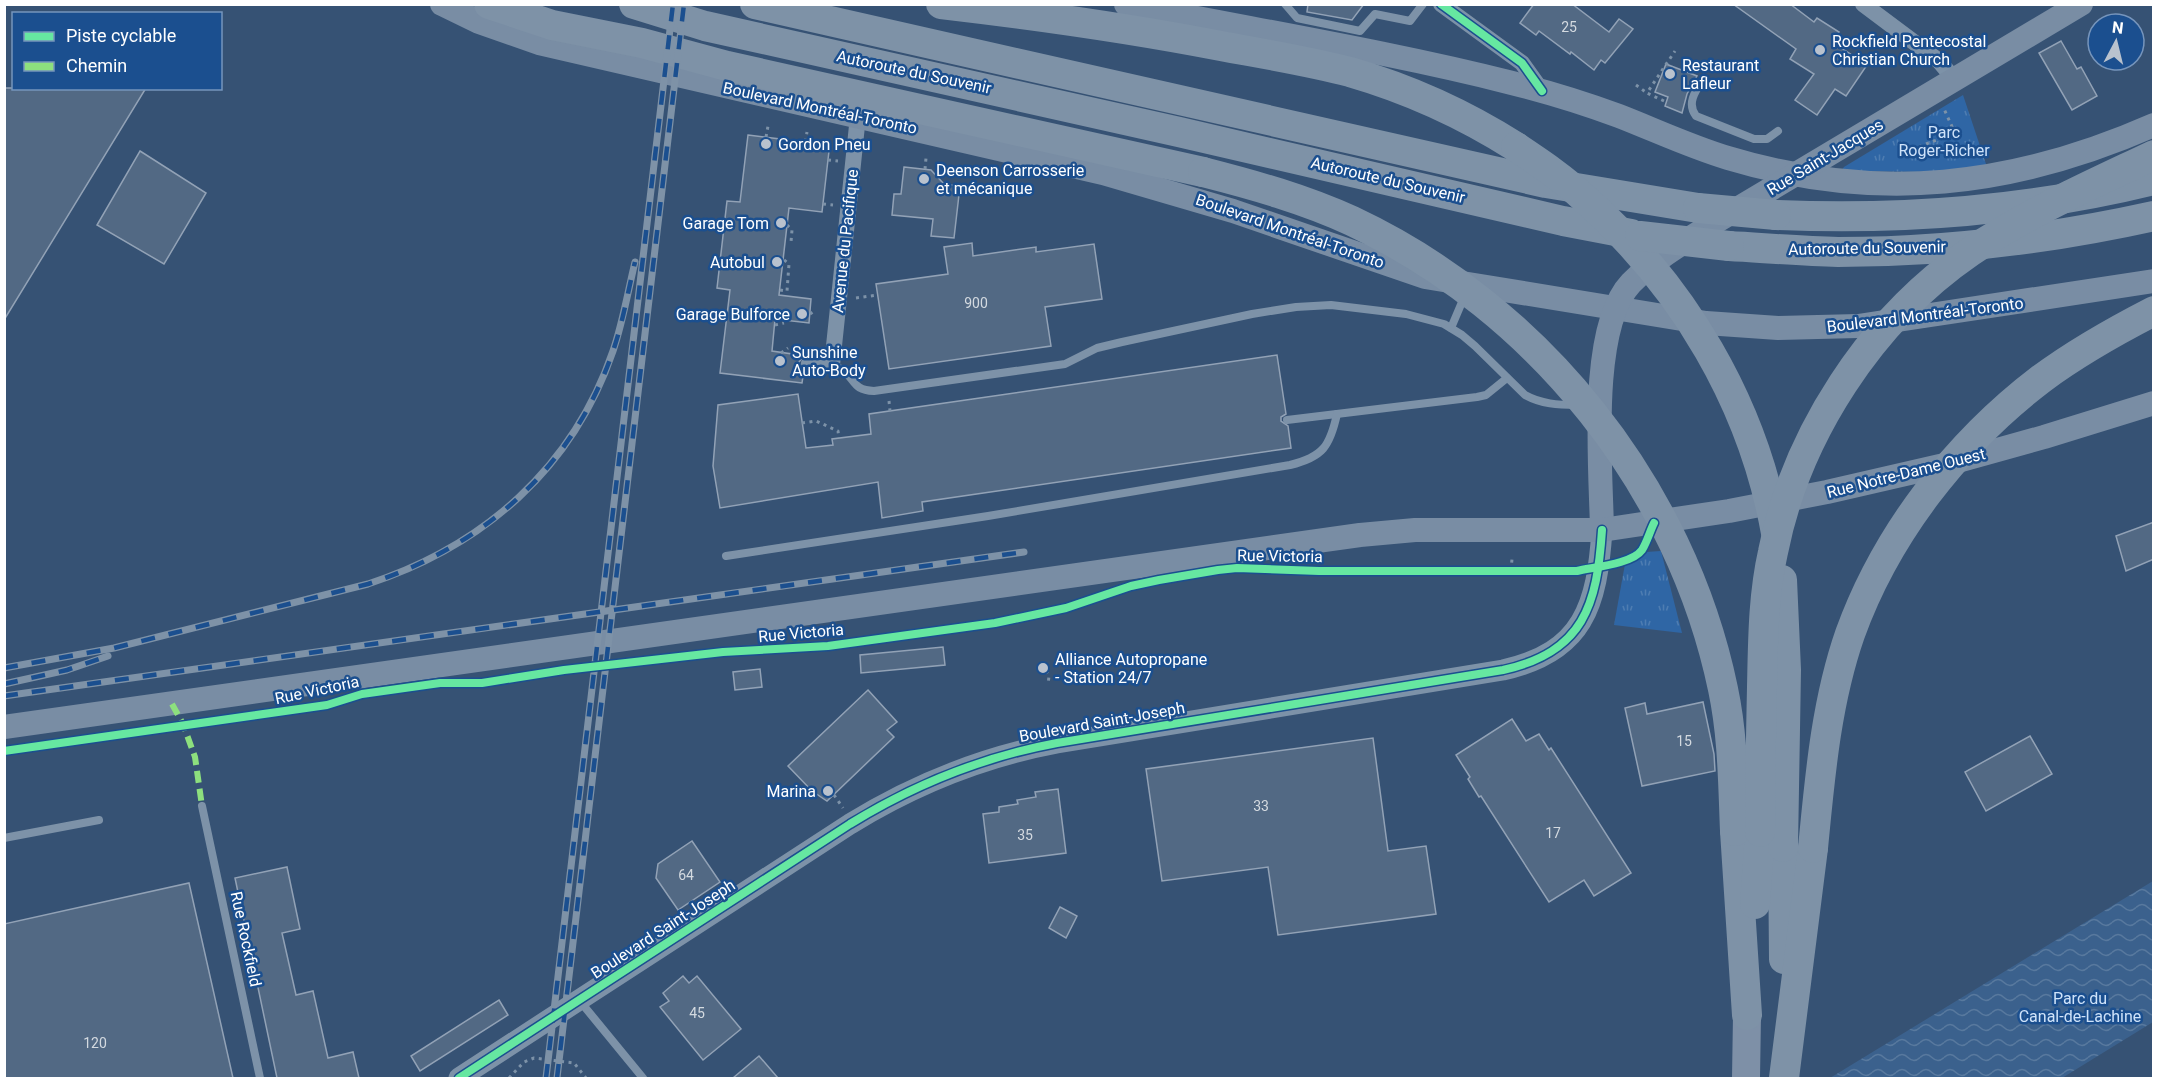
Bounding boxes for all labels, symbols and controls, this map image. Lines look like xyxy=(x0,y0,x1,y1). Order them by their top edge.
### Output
legend xyxy=(12,12,222,90)
north arrow xyxy=(2086,12,2146,72)
text: N xyxy=(2111,17,2125,38)
house number: 25 xyxy=(1561,19,1577,35)
text: Piste cyclable xyxy=(66,25,176,46)
place label: Rockfield Pentecostal Christian Church xyxy=(1832,32,1986,69)
marker: Rockfield Pentecostal Christian Church xyxy=(1813,43,1827,57)
street label: Autoroute du Souvenir xyxy=(835,46,994,98)
text: Chemin xyxy=(66,55,127,76)
place label: Restaurant Lafleur xyxy=(1682,56,1759,93)
marker: Restaurant Lafleur xyxy=(1663,67,1677,81)
street label: Boulevard Montréal-Toronto xyxy=(721,78,919,138)
street label: Rue Saint-Jacques xyxy=(1763,115,1887,199)
park label: Parc Roger-Richer xyxy=(1898,123,1990,160)
place label: Gordon Pneu xyxy=(778,135,870,154)
marker: Gordon Pneu xyxy=(759,137,773,151)
street label: Autoroute du Souvenir xyxy=(1309,153,1468,207)
place label: Deenson Carrosserie et mécanique xyxy=(936,161,1084,198)
street label: Avenue du Pacifique xyxy=(828,168,862,314)
marker: Deenson Carrosserie et mécanique xyxy=(917,172,931,186)
street label: Boulevard Montréal-Toronto xyxy=(1193,190,1387,272)
place label: Garage Tom xyxy=(683,214,769,233)
marker: Garage Tom xyxy=(774,216,788,230)
street label: Autoroute du Souvenir xyxy=(1788,237,1947,259)
place label: Autobul xyxy=(710,253,765,272)
marker: Autobul xyxy=(770,255,784,269)
street label: Boulevard Montréal-Toronto xyxy=(1826,294,2024,336)
house number: 900 xyxy=(964,295,988,311)
place label: Garage Bulforce xyxy=(676,305,790,324)
marker: Garage Bulforce xyxy=(795,307,809,321)
place label: Sunshine Auto-Body xyxy=(792,343,866,380)
marker: Sunshine Auto-Body xyxy=(773,354,787,368)
street label: Rue Notre-Dame Ouest xyxy=(1825,444,1987,502)
street label: Rue Victoria xyxy=(1237,546,1323,566)
street label: Rue Victoria xyxy=(757,620,845,646)
place label: Alliance Autopropane - Station 24/7 xyxy=(1055,650,1207,687)
marker: Alliance Autopropane - Station 24/7 xyxy=(1036,661,1050,675)
street label: Rue Victoria xyxy=(273,672,361,708)
street label: Boulevard Saint-Joseph xyxy=(1018,698,1186,746)
house number: 15 xyxy=(1676,733,1692,749)
place label: Marina xyxy=(766,782,816,801)
marker: Marina xyxy=(821,784,835,798)
house number: 33 xyxy=(1253,798,1269,814)
house number: 17 xyxy=(1545,825,1561,841)
house number: 35 xyxy=(1017,827,1033,843)
house number: 64 xyxy=(678,867,694,883)
street label: Boulevard Saint-Joseph xyxy=(587,875,739,983)
street label: Rue Rockfield xyxy=(227,890,265,988)
park label: Parc du Canal-de-Lachine xyxy=(2019,989,2141,1026)
house number: 45 xyxy=(689,1005,705,1021)
house number: 120 xyxy=(83,1035,107,1051)

